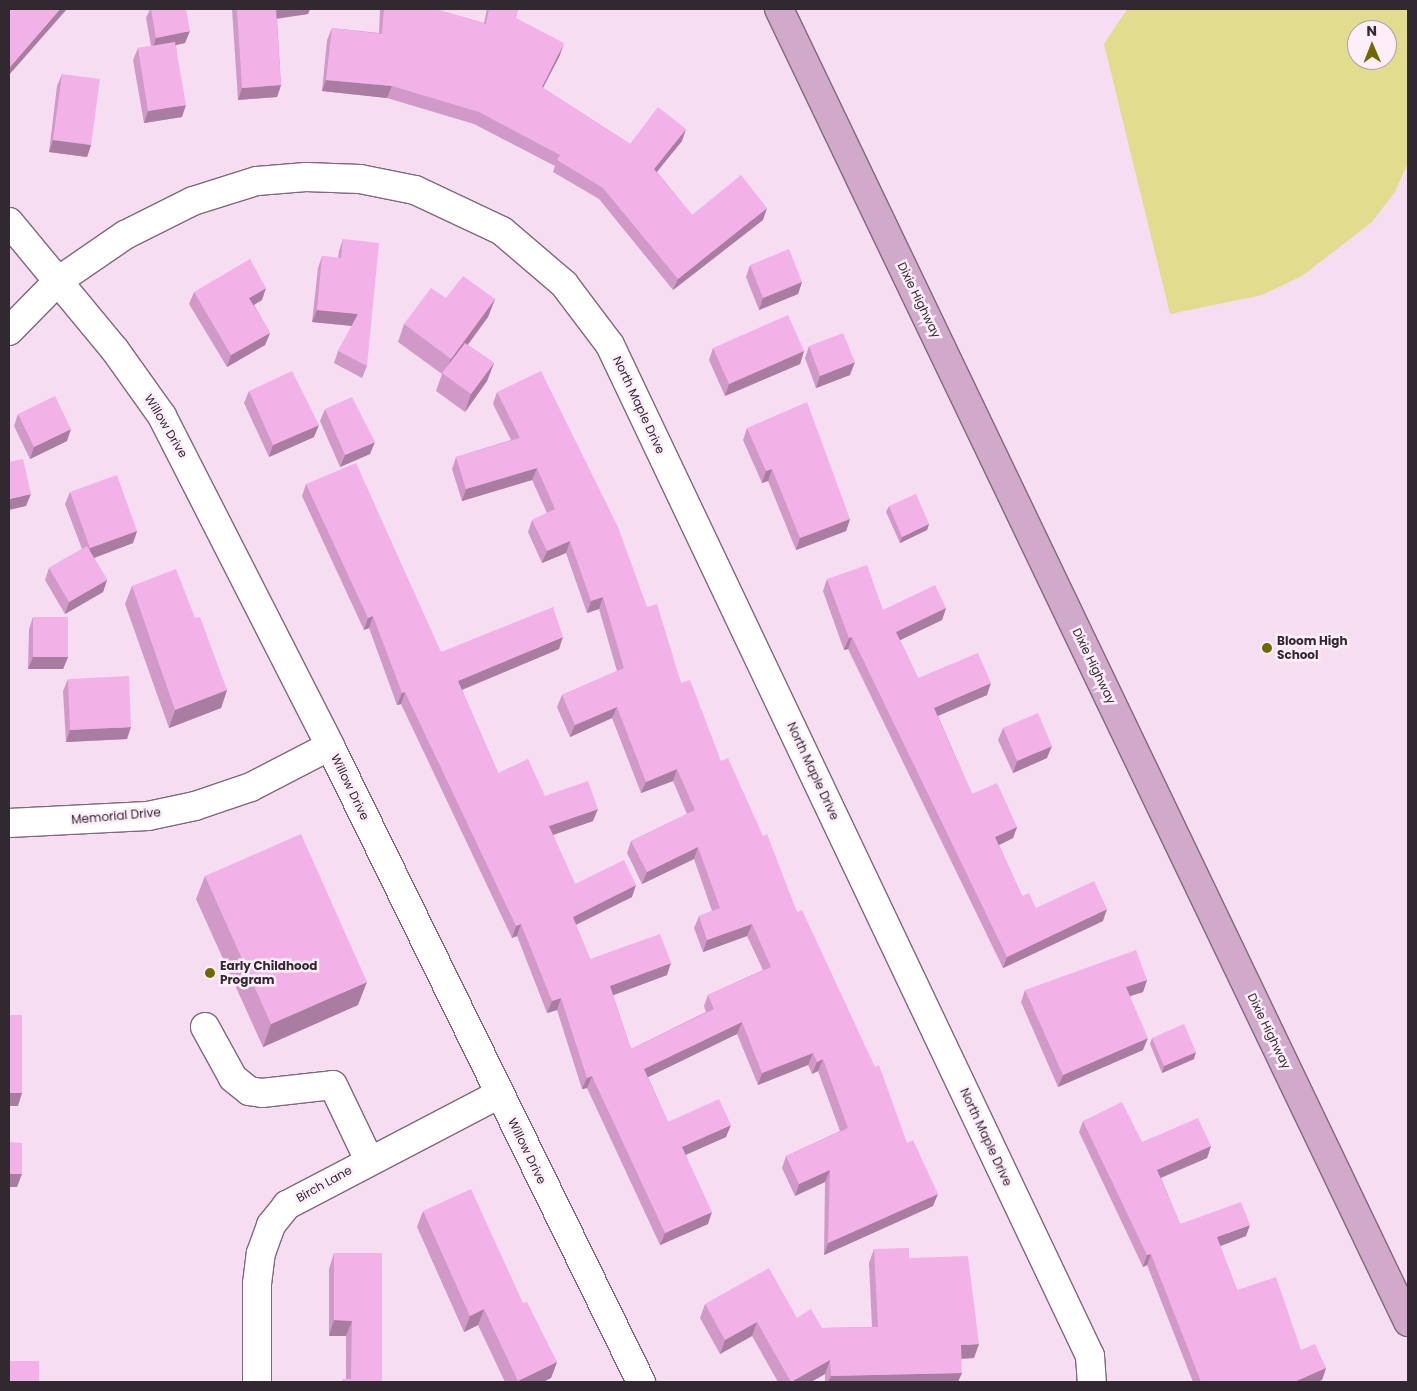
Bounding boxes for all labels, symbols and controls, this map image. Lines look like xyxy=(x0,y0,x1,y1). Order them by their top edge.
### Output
north arrow xyxy=(1347,20,1397,70)
text: N xyxy=(1366,21,1377,41)
street label: Dixie Highway xyxy=(894,260,944,340)
street label: North Maple Drive xyxy=(610,354,668,456)
street label: Willow Drive xyxy=(141,392,191,460)
street label: Dixie Highway xyxy=(1069,626,1119,706)
place label: Bloom High School xyxy=(1277,634,1348,662)
marker: Bloom High School xyxy=(1261,642,1273,654)
street label: North Maple Drive xyxy=(784,720,842,822)
street label: Willow Drive xyxy=(328,752,372,822)
street label: Memorial Drive xyxy=(71,805,161,827)
place label: Early Childhood Program xyxy=(220,959,317,987)
marker: Early Childhood Program xyxy=(204,967,216,979)
street label: Dixie Highway xyxy=(1244,991,1294,1071)
street label: North Maple Drive xyxy=(957,1086,1015,1188)
street label: Willow Drive xyxy=(505,1116,549,1186)
street label: Birch Lane xyxy=(294,1163,354,1205)

